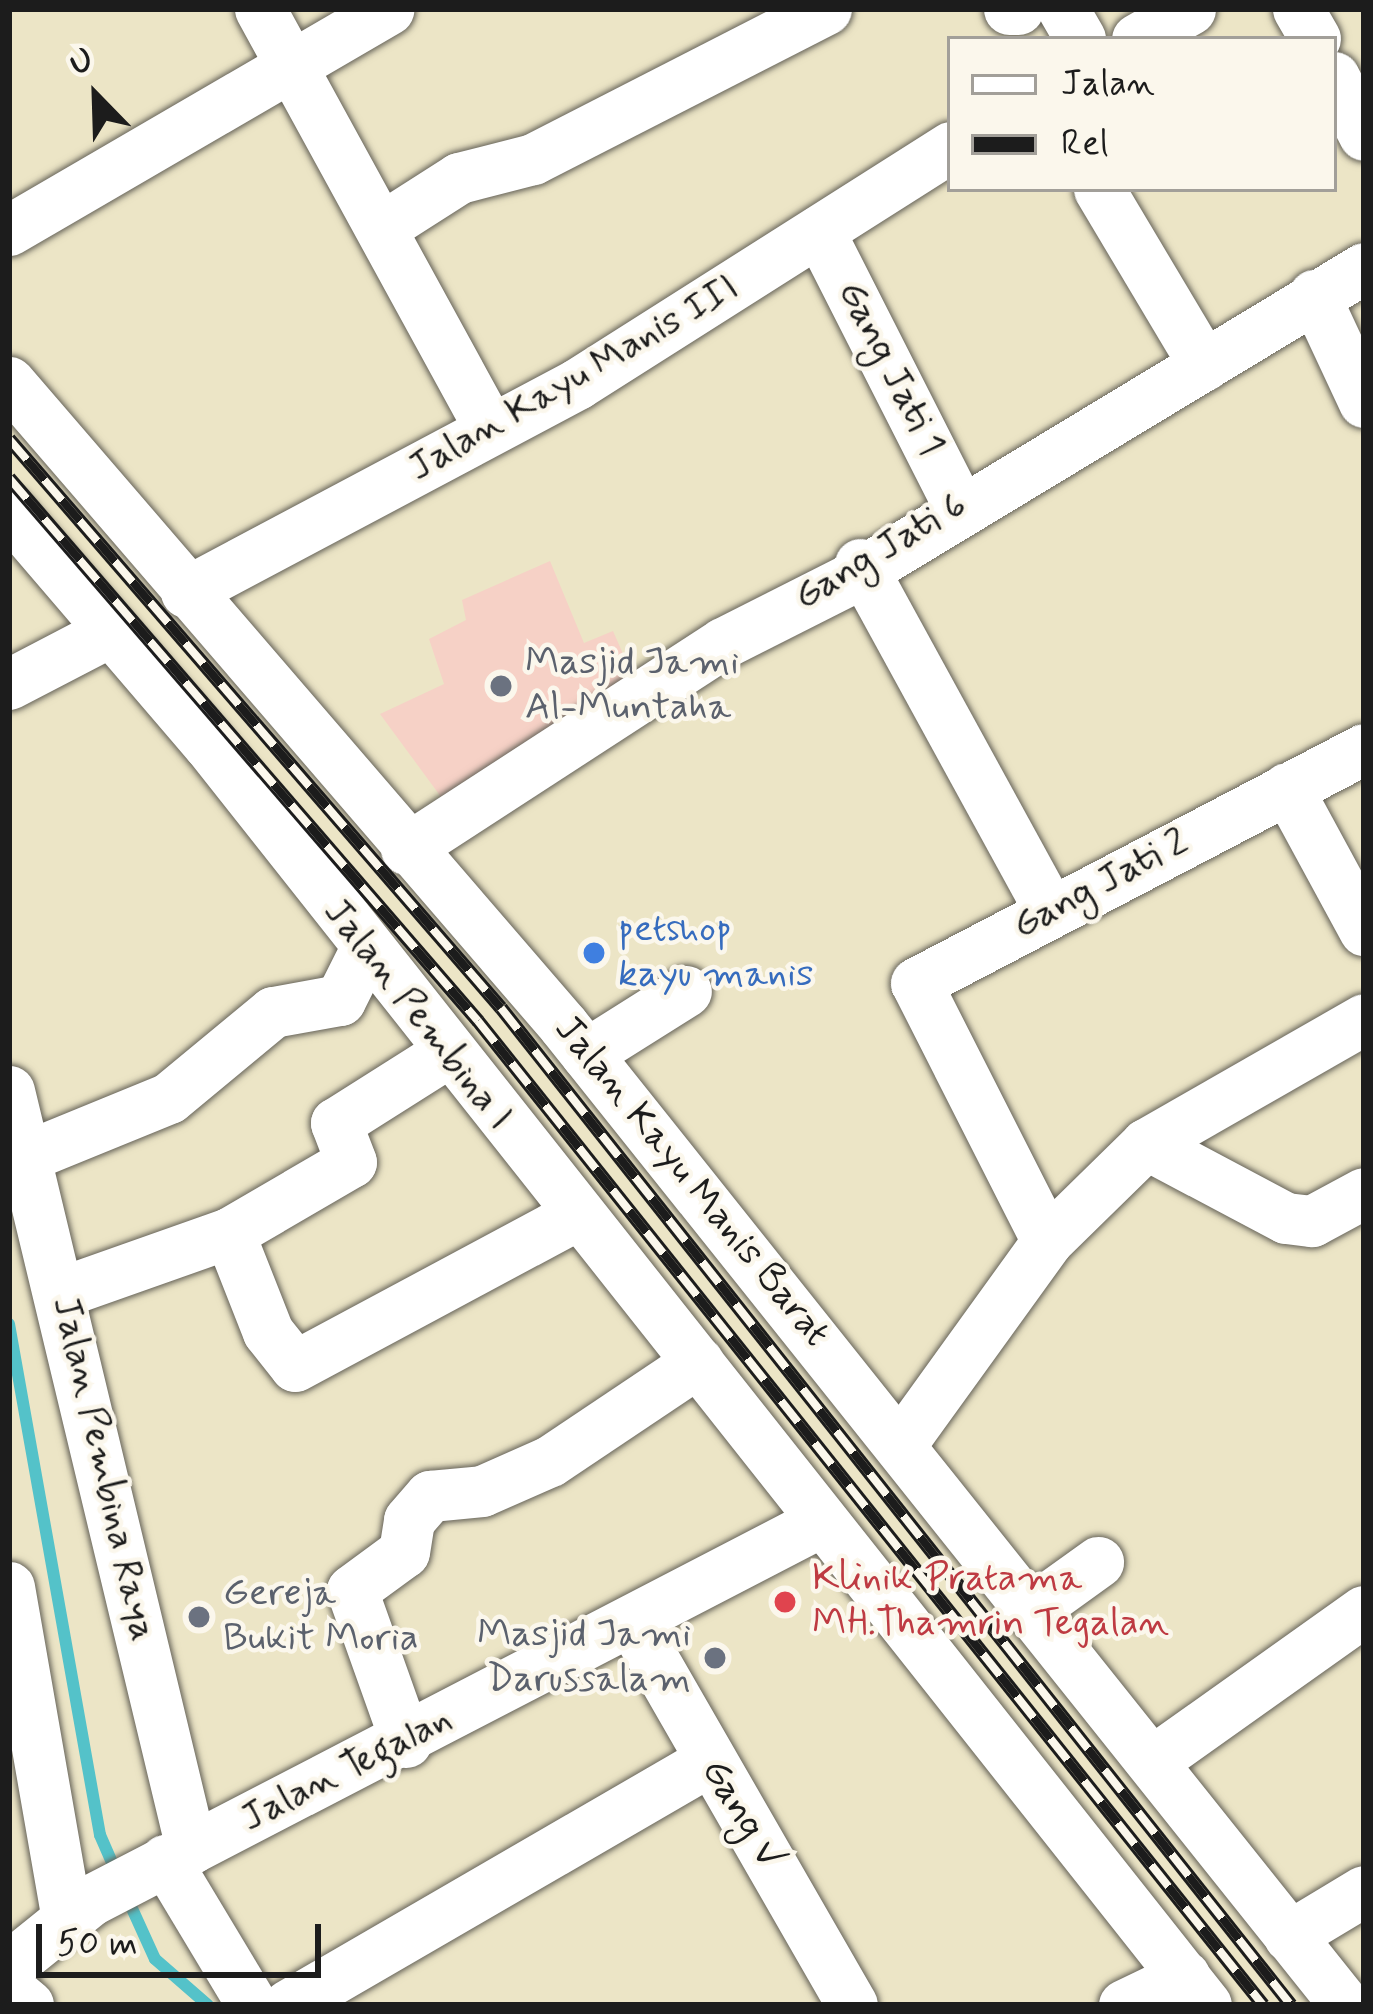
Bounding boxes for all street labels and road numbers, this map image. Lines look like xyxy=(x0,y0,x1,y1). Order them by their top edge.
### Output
street label: Jalan Kayu Manis III xyxy=(402,266,746,492)
street label: Gang Jati 1 xyxy=(826,274,954,464)
street label: Gang Jati 6 xyxy=(786,482,976,622)
street label: Gang Jati 2 xyxy=(1005,819,1197,951)
street label: Jalan Pembina I xyxy=(308,885,526,1145)
street label: Jalan Kayu Manis Barat xyxy=(544,1008,838,1356)
street label: Jalan Pembina Raya xyxy=(40,1291,166,1647)
street label: Jalan Tegalan xyxy=(232,1696,462,1844)
street label: Gang V xyxy=(690,1751,792,1879)

